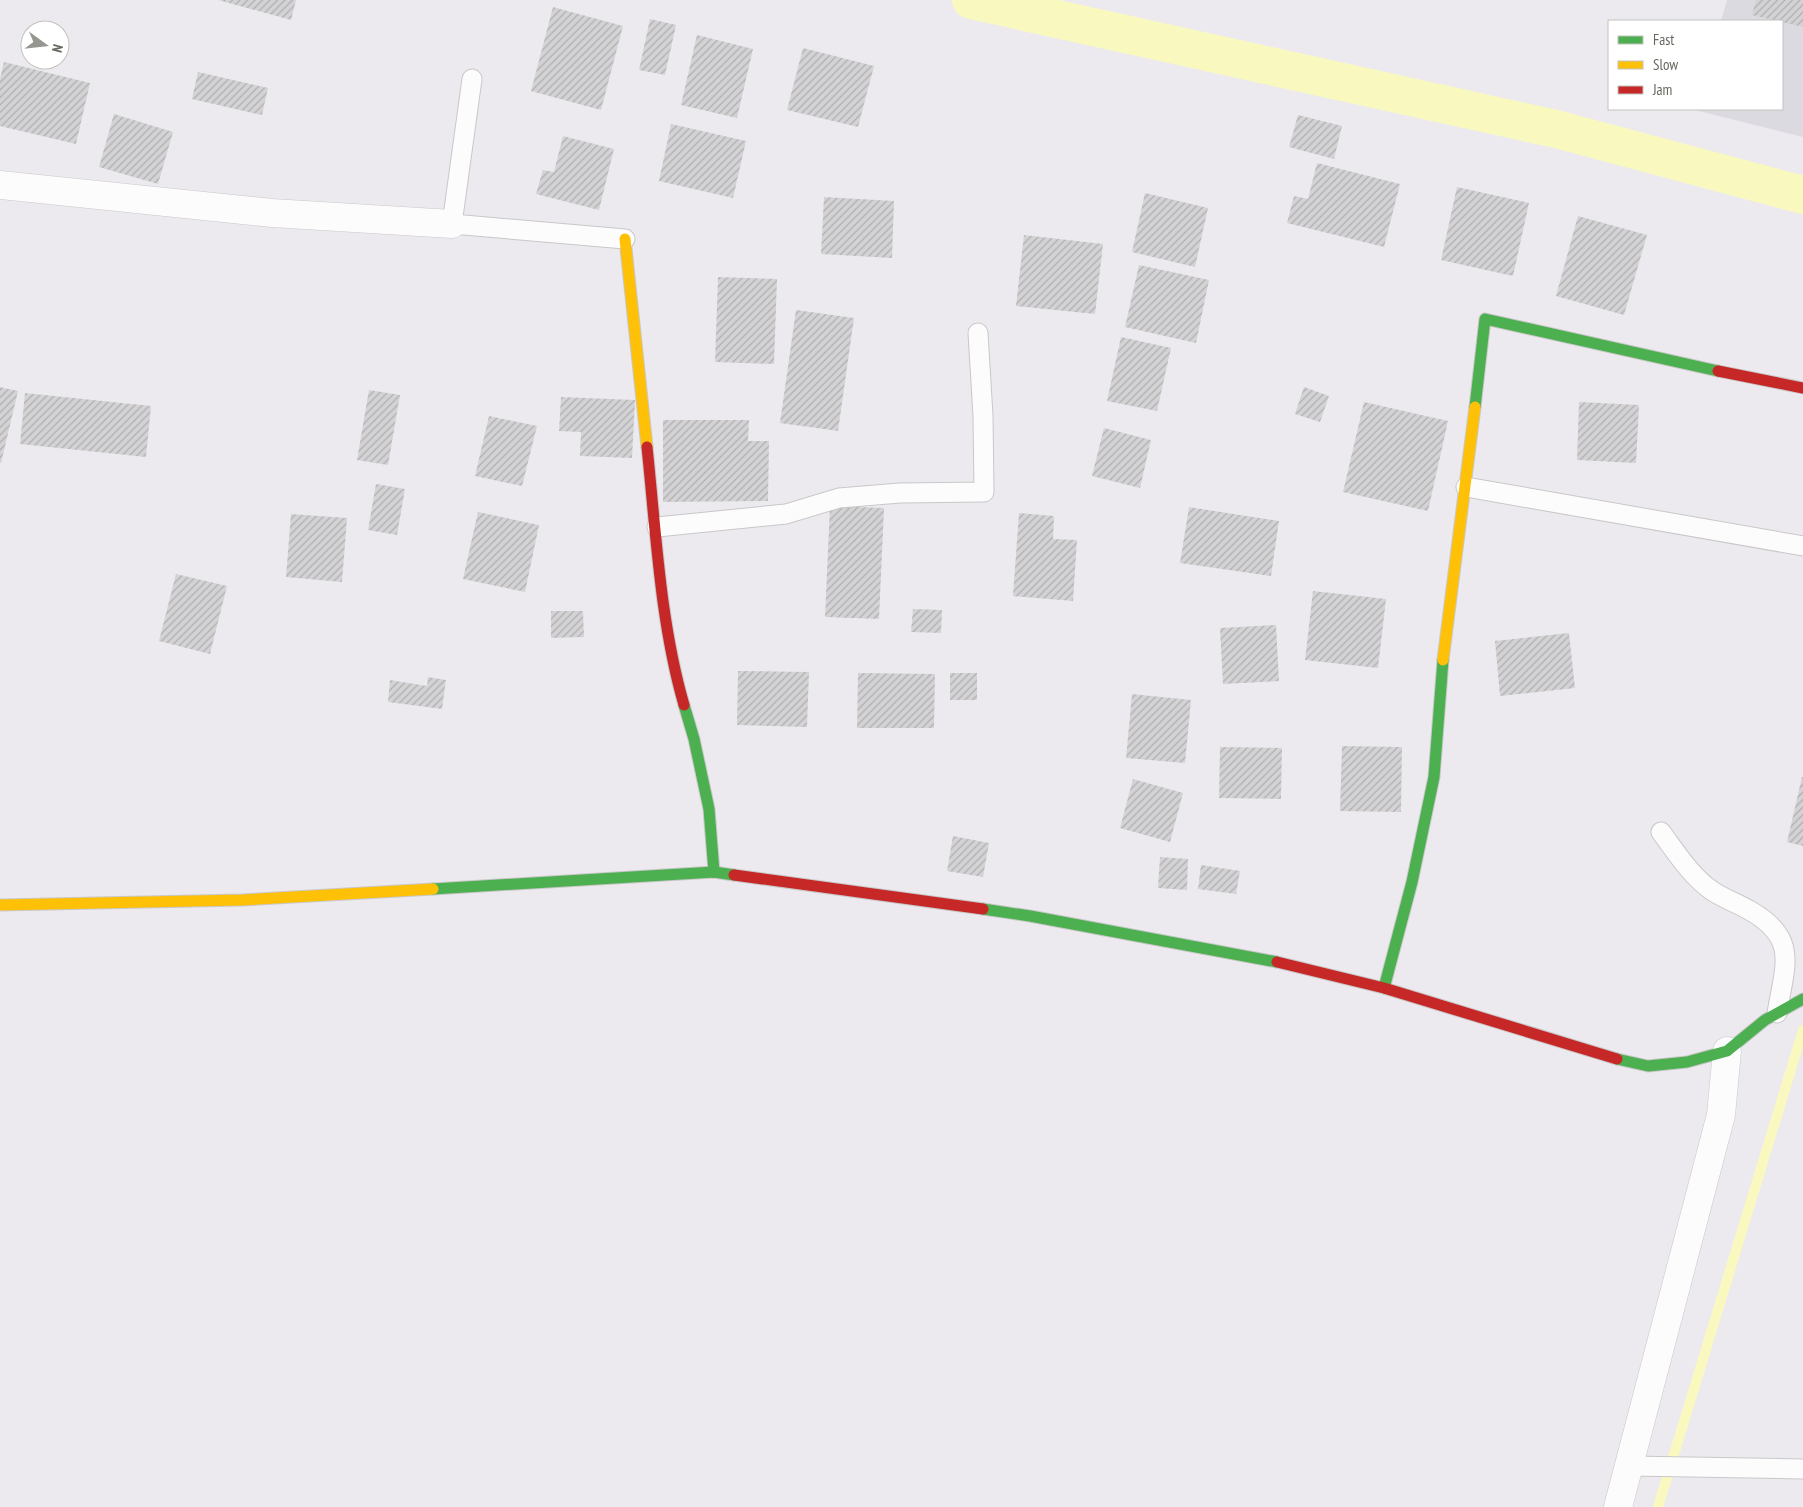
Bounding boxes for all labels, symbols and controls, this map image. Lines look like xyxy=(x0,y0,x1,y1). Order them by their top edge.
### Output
north arrow xyxy=(20,20,70,70)
legend xyxy=(1608,20,1783,110)
text: Fast xyxy=(1653,30,1674,49)
text: N xyxy=(48,42,67,54)
text: Slow xyxy=(1653,55,1678,74)
text: Jam xyxy=(1652,80,1672,99)

